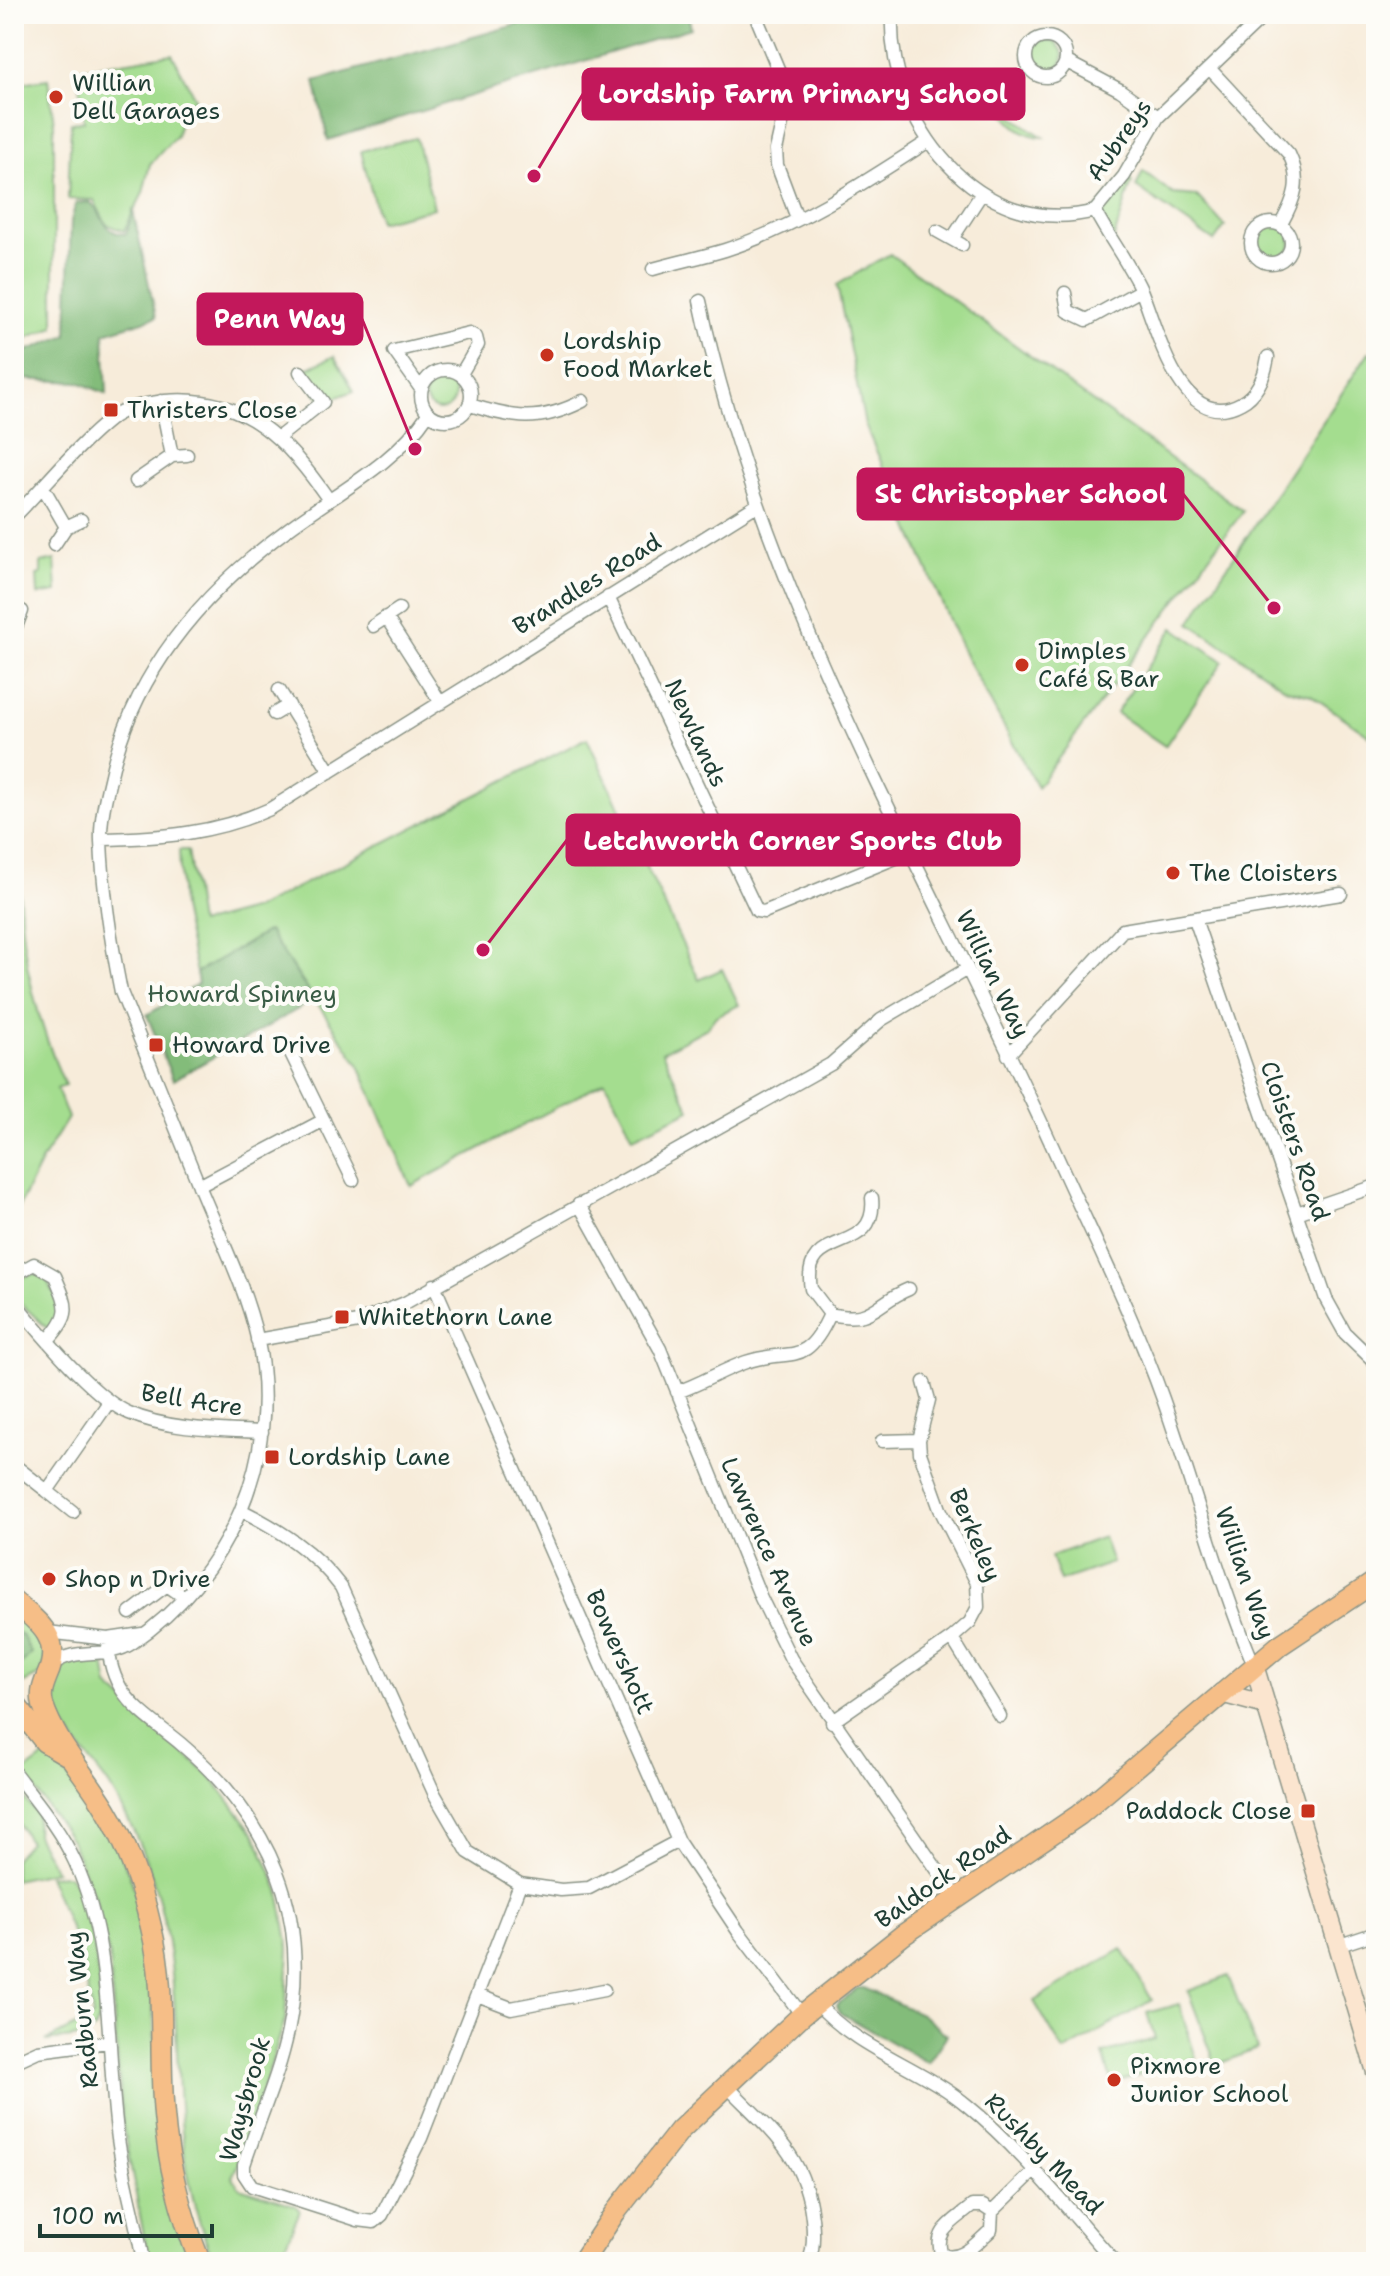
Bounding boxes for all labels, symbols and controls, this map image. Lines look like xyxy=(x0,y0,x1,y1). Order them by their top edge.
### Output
place label: Willian Dell Garages xyxy=(72,67,220,127)
callout: Lordship Farm Primary School xyxy=(583,69,1024,119)
text: Lordship Farm Primary School xyxy=(598,76,1008,111)
marker: Willian Dell Garages xyxy=(47,88,65,106)
street label: Aubreys xyxy=(1079,92,1159,188)
callout: Penn Way xyxy=(198,294,362,344)
text: Penn Way xyxy=(214,301,346,336)
place label: Lordship Food Market xyxy=(563,325,713,385)
marker: Lordship Food Market xyxy=(538,346,556,364)
place label: Thristers Close xyxy=(127,394,298,426)
marker: Thristers Close xyxy=(102,401,120,419)
callout: St Christopher School xyxy=(858,469,1183,519)
text: St Christopher School xyxy=(875,476,1168,511)
street label: Brandles Road xyxy=(507,526,667,642)
place label: Dimples Café & Bar xyxy=(1038,635,1160,695)
marker: Dimples Café & Bar xyxy=(1013,656,1031,674)
street label: Newlands xyxy=(657,674,735,792)
callout: Letchworth Corner Sports Club xyxy=(567,815,1019,865)
text: Letchworth Corner Sports Club xyxy=(583,823,1003,858)
place label: The Cloisters xyxy=(1189,857,1338,889)
marker: The Cloisters xyxy=(1164,864,1182,882)
street label: Willian Way xyxy=(948,905,1038,1043)
park label: Howard Spinney xyxy=(147,978,337,1010)
place label: Howard Drive xyxy=(172,1029,331,1061)
marker: Howard Drive xyxy=(147,1036,165,1054)
street label: Cloisters Road xyxy=(1253,1057,1337,1225)
place label: Whitethorn Lane xyxy=(358,1301,553,1333)
marker: Whitethorn Lane xyxy=(333,1308,351,1326)
street label: Bell Acre xyxy=(139,1376,245,1424)
place label: Lordship Lane xyxy=(288,1441,451,1473)
marker: Lordship Lane xyxy=(263,1448,281,1466)
street label: Lawrence Avenue xyxy=(713,1452,825,1652)
street label: Berkeley xyxy=(941,1484,1009,1586)
street label: Willian Way xyxy=(1207,1502,1283,1644)
place label: Shop n Drive xyxy=(65,1563,211,1595)
marker: Shop n Drive xyxy=(40,1570,58,1588)
street label: Bowershott xyxy=(578,1585,662,1719)
place label: Paddock Close xyxy=(1126,1795,1292,1827)
marker: Paddock Close xyxy=(1299,1802,1317,1820)
street label: Baldock Road xyxy=(869,1818,1017,1936)
street label: Radburn Way xyxy=(58,1930,106,2090)
street label: Waysbrook xyxy=(212,2033,278,2165)
place label: Pixmore Junior School xyxy=(1130,2050,1289,2110)
marker: Pixmore Junior School xyxy=(1105,2071,1123,2089)
street label: Rushby Mead xyxy=(978,2086,1110,2222)
scale bar xyxy=(40,2188,212,2238)
text: 100 m xyxy=(52,2200,124,2232)

